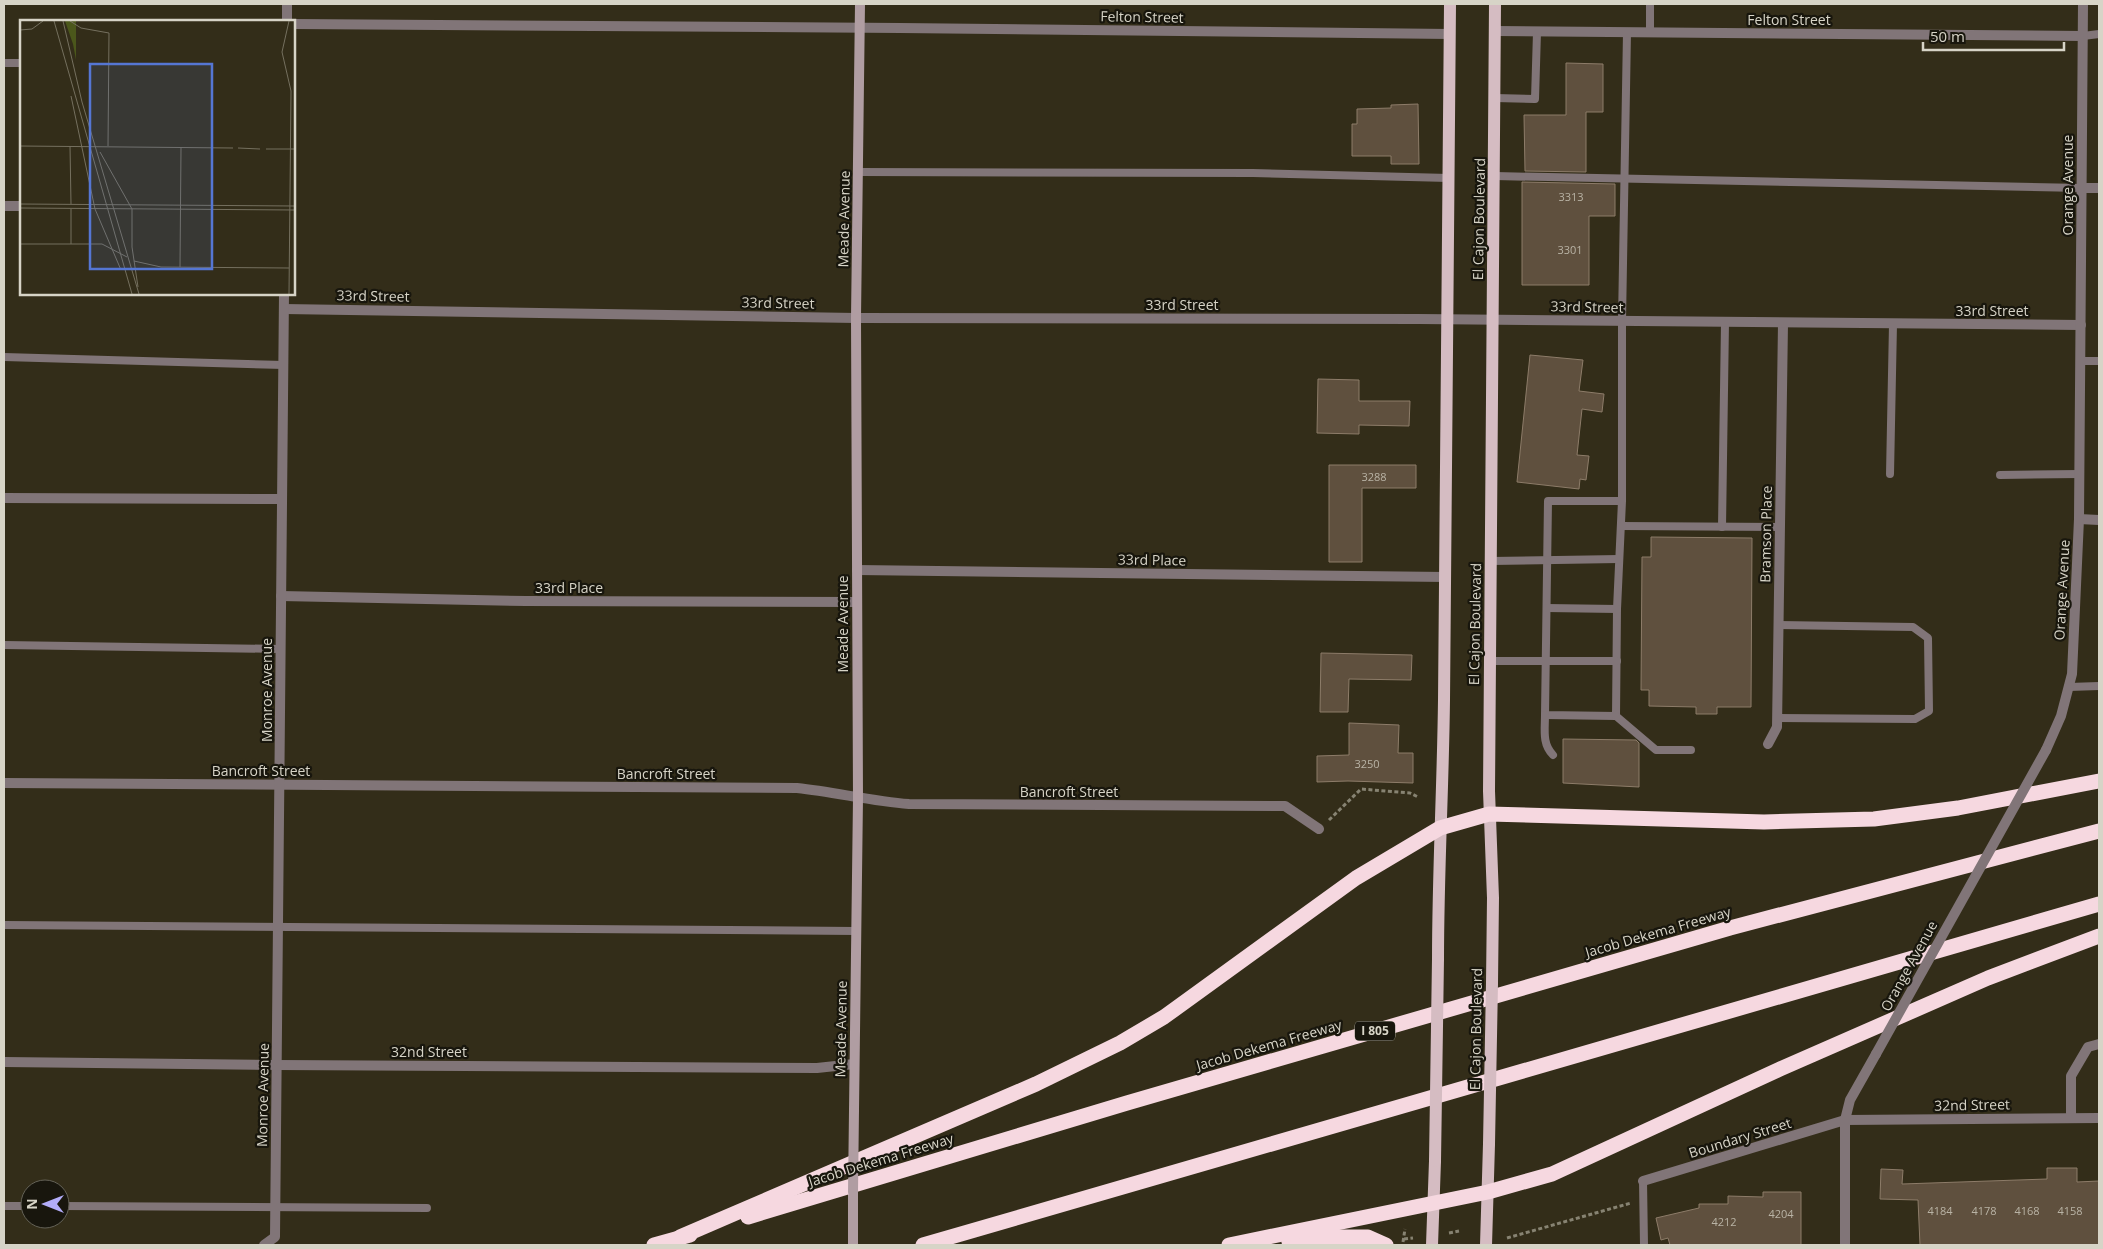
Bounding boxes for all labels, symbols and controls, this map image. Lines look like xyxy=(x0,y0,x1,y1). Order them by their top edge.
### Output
street label: Felton Street xyxy=(1100,6,1184,27)
street label: Felton Street xyxy=(1747,10,1831,29)
inset map xyxy=(20,20,295,295)
scale bar xyxy=(1923,20,2064,52)
text: 50 m xyxy=(1930,26,1965,46)
street label: Orange Avenue xyxy=(2058,134,2077,235)
street label: El Cajon Boulevard xyxy=(1468,158,1489,280)
street label: Meade Avenue xyxy=(833,170,854,268)
house number: 3313 xyxy=(1558,189,1584,204)
house number: 3301 xyxy=(1557,242,1583,257)
street label: 33rd Street xyxy=(336,285,410,306)
street label: 33rd Street xyxy=(741,292,815,313)
street label: 33rd Street xyxy=(1145,295,1219,314)
street label: 33rd Street xyxy=(1550,296,1624,317)
street label: 33rd Street xyxy=(1955,301,2029,320)
house number: 3288 xyxy=(1361,469,1387,484)
street label: Bramson Place xyxy=(1755,485,1776,583)
street label: Orange Avenue xyxy=(2049,539,2074,641)
street label: 33rd Place xyxy=(1118,549,1186,570)
street label: El Cajon Boulevard xyxy=(1464,563,1485,685)
street label: Meade Avenue xyxy=(833,575,852,673)
street label: 33rd Place xyxy=(535,578,603,597)
street label: Monroe Avenue xyxy=(257,638,276,742)
house number: 3250 xyxy=(1354,756,1380,771)
street label: Bancroft Street xyxy=(212,761,310,780)
street label: Bancroft Street xyxy=(617,764,715,783)
street label: Bancroft Street xyxy=(1020,782,1118,801)
street label: Jacob Dekema Freeway xyxy=(1581,901,1734,962)
street label: Orange Avenue xyxy=(1876,917,1941,1014)
street label: El Cajon Boulevard xyxy=(1465,968,1486,1090)
street label: Meade Avenue xyxy=(830,980,851,1078)
street label: Jacob Dekema Freeway xyxy=(1192,1014,1345,1075)
road number: I 805 xyxy=(1355,1021,1395,1040)
street label: 32nd Street xyxy=(391,1042,467,1061)
street label: Monroe Avenue xyxy=(252,1043,273,1147)
street label: 32nd Street xyxy=(1934,1094,2010,1115)
street label: Boundary Street xyxy=(1686,1113,1794,1162)
street label: Jacob Dekema Freeway xyxy=(804,1128,957,1191)
north arrow xyxy=(20,1179,70,1229)
text: N xyxy=(22,1198,41,1210)
house number: 4184 xyxy=(1927,1203,1953,1218)
house number: 4178 xyxy=(1971,1203,1997,1218)
house number: 4168 xyxy=(2014,1203,2040,1218)
house number: 4158 xyxy=(2057,1203,2083,1218)
house number: 4204 xyxy=(1768,1206,1794,1221)
house number: 4212 xyxy=(1711,1214,1737,1229)

